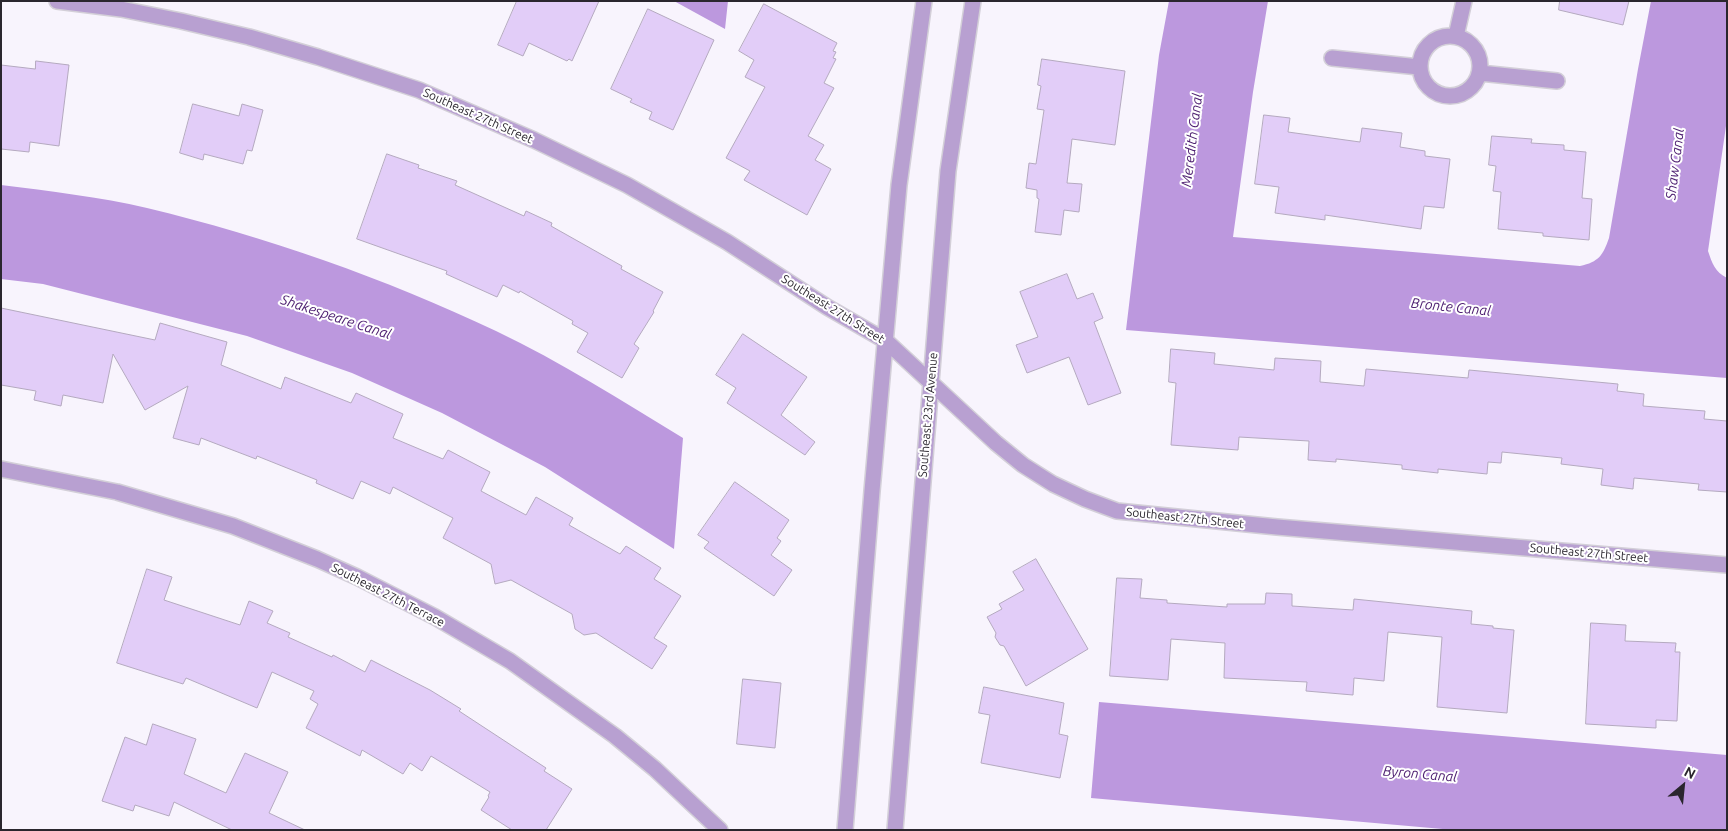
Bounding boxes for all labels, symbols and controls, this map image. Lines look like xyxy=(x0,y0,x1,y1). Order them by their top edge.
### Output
street label: Southeast 27th Street xyxy=(421,85,535,147)
water label: Meredith Canal xyxy=(1178,92,1206,188)
water label: Shaw Canal xyxy=(1662,127,1688,201)
street label: Southeast 27th Street xyxy=(779,271,887,347)
water label: Shakespeare Canal xyxy=(279,291,393,343)
water label: Bronte Canal xyxy=(1410,294,1492,320)
street label: Southeast 23rd Avenue xyxy=(915,352,941,478)
street label: Southeast 27th Street xyxy=(1125,505,1245,531)
street label: Southeast 27th Street xyxy=(1529,541,1649,565)
street label: Southeast 27th Terrace xyxy=(329,560,447,630)
north arrow xyxy=(1658,761,1708,811)
water label: Byron Canal xyxy=(1382,762,1458,786)
text: N xyxy=(1682,763,1698,782)

